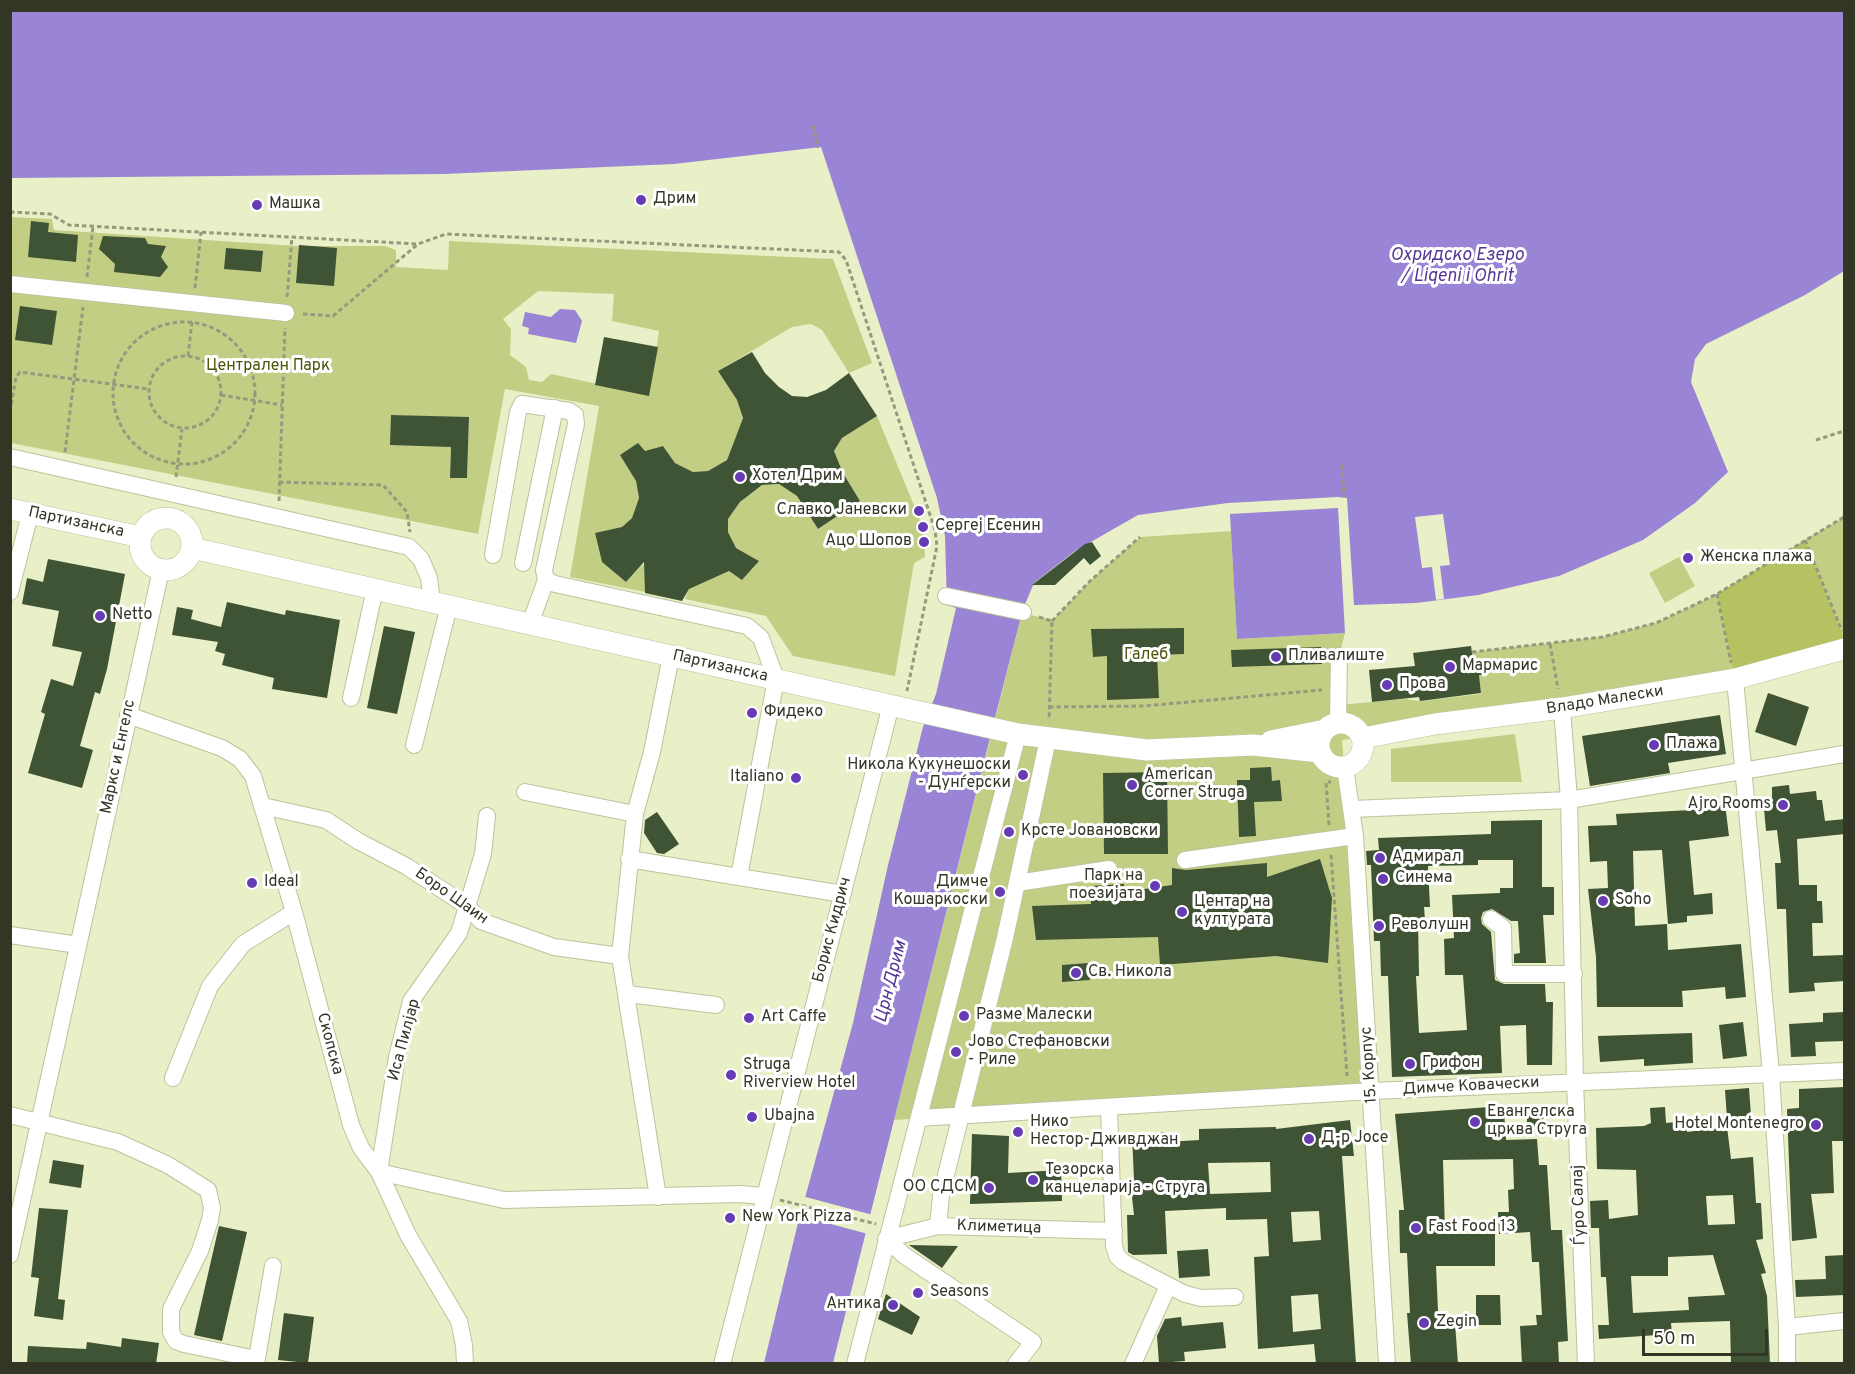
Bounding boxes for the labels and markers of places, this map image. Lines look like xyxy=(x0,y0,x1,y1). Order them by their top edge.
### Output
place label: Дрим xyxy=(653,190,696,210)
marker: Дрим xyxy=(634,193,648,207)
place label: Машка xyxy=(269,195,321,215)
marker: Машка xyxy=(250,198,264,212)
place label: Хотел Дрим xyxy=(752,467,843,487)
marker: Хотел Дрим xyxy=(733,470,747,484)
place label: Славко Јаневски xyxy=(777,501,907,521)
marker: Славко Јаневски xyxy=(912,504,926,518)
place label: Сергеј Есенин xyxy=(935,517,1041,537)
marker: Сергеј Есенин xyxy=(916,520,930,534)
place label: Ацо Шопов xyxy=(825,532,912,552)
marker: Ацо Шопов xyxy=(917,535,931,549)
place label: Женска плажа xyxy=(1700,548,1812,568)
marker: Женска плажа xyxy=(1681,551,1695,565)
place label: Netto xyxy=(112,606,152,626)
marker: Netto xyxy=(93,609,107,623)
place label: Пливалиште xyxy=(1288,647,1384,667)
marker: Пливалиште xyxy=(1269,650,1283,664)
place label: Мармарис xyxy=(1462,657,1538,677)
marker: Мармарис xyxy=(1443,660,1457,674)
place label: Прова xyxy=(1399,675,1446,695)
marker: Прова xyxy=(1380,678,1394,692)
place label: Фидеко xyxy=(764,703,823,723)
marker: Фидеко xyxy=(745,706,759,720)
place label: Плажа xyxy=(1666,735,1717,755)
marker: Плажа xyxy=(1647,738,1661,752)
place label: Никола Кукунешоски - Дунѓерски xyxy=(847,756,1011,794)
place label: American Corner Struga xyxy=(1144,766,1245,804)
place label: Italiano xyxy=(730,768,784,788)
marker: Никола Кукунешоски - Дунѓерски xyxy=(1016,768,1030,782)
marker: Italiano xyxy=(789,771,803,785)
marker: American Corner Struga xyxy=(1125,778,1139,792)
place label: Ajro Rooms xyxy=(1688,795,1771,815)
marker: Ajro Rooms xyxy=(1776,798,1790,812)
place label: Крсте Јовановски xyxy=(1021,822,1158,842)
marker: Крсте Јовановски xyxy=(1002,825,1016,839)
place label: Адмирал xyxy=(1392,848,1461,868)
marker: Адмирал xyxy=(1373,851,1387,865)
place label: Парк на поезијата xyxy=(1069,867,1143,905)
place label: Синема xyxy=(1395,869,1452,889)
marker: Синема xyxy=(1376,872,1390,886)
place label: Ideal xyxy=(264,873,299,893)
place label: Димче Кошаркоски xyxy=(893,873,988,911)
marker: Ideal xyxy=(245,876,259,890)
marker: Парк на поезијата xyxy=(1148,879,1162,893)
marker: Димче Кошаркоски xyxy=(993,885,1007,899)
place label: Soho xyxy=(1615,891,1651,911)
place label: Центар на културата xyxy=(1194,893,1271,931)
marker: Soho xyxy=(1596,894,1610,908)
marker: Центар на културата xyxy=(1175,905,1189,919)
place label: Револушн xyxy=(1391,916,1469,936)
marker: Револушн xyxy=(1372,919,1386,933)
place label: Св. Никола xyxy=(1088,963,1172,983)
marker: Св. Никола xyxy=(1069,966,1083,980)
place label: Разме Малески xyxy=(976,1006,1092,1026)
place label: Art Caffe xyxy=(761,1008,826,1028)
marker: Разме Малески xyxy=(957,1009,971,1023)
marker: Art Caffe xyxy=(742,1011,756,1025)
place label: Јово Стефановски - Риле xyxy=(968,1033,1110,1071)
marker: Јово Стефановски - Риле xyxy=(949,1045,963,1059)
place label: Грифон xyxy=(1422,1054,1480,1074)
place label: Struga Riverview Hotel xyxy=(743,1056,856,1094)
marker: Грифон xyxy=(1403,1057,1417,1071)
marker: Struga Riverview Hotel xyxy=(724,1068,738,1082)
place label: Евангелска црква Струга xyxy=(1487,1103,1587,1141)
place label: Ubajna xyxy=(764,1107,815,1127)
marker: Ubajna xyxy=(745,1110,759,1124)
place label: Нико Нестор-Дживджан xyxy=(1030,1113,1178,1151)
marker: Евангелска црква Струга xyxy=(1468,1115,1482,1129)
place label: Hotel Montenegro xyxy=(1674,1115,1804,1135)
marker: Hotel Montenegro xyxy=(1809,1118,1823,1132)
marker: Нико Нестор-Дживджан xyxy=(1011,1125,1025,1139)
place label: Д-р Јосе xyxy=(1321,1129,1388,1149)
marker: Д-р Јосе xyxy=(1302,1132,1316,1146)
place label: Тезорска канцеларија - Струга xyxy=(1045,1161,1205,1199)
marker: Тезорска канцеларија - Струга xyxy=(1026,1173,1040,1187)
place label: ОО СДСМ xyxy=(903,1178,977,1198)
marker: ОО СДСМ xyxy=(982,1181,996,1195)
place label: New York Pizza xyxy=(742,1208,852,1228)
marker: New York Pizza xyxy=(723,1211,737,1225)
place label: Fast Food 13 xyxy=(1428,1218,1516,1238)
marker: Fast Food 13 xyxy=(1409,1221,1423,1235)
place label: Seasons xyxy=(930,1283,989,1303)
marker: Seasons xyxy=(911,1286,925,1300)
place label: Aнтика xyxy=(826,1295,881,1315)
marker: Aнтика xyxy=(886,1298,900,1312)
place label: Zegin xyxy=(1436,1313,1477,1333)
marker: Zegin xyxy=(1417,1316,1431,1330)

